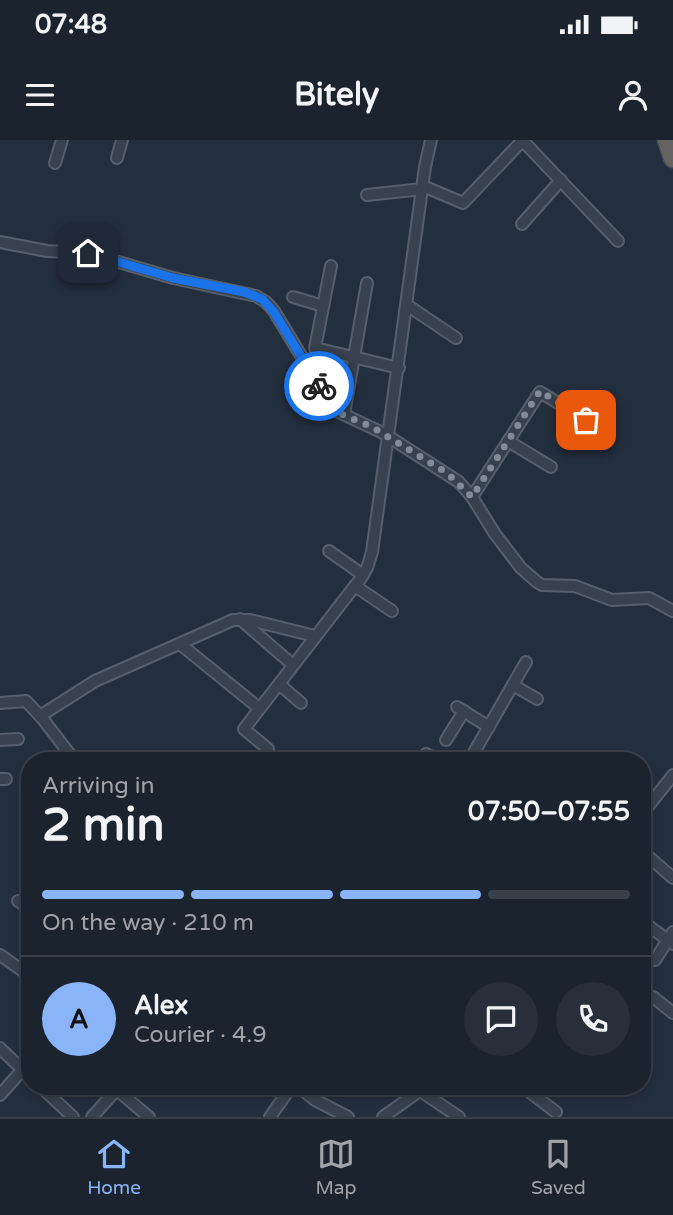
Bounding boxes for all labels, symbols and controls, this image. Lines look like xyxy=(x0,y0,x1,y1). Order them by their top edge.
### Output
text: 07:48 xyxy=(35,9,107,40)
icon: menu xyxy=(21,76,59,114)
text: Bitely xyxy=(294,76,379,114)
icon: person xyxy=(614,76,652,114)
pin xyxy=(58,223,118,283)
icon: home xyxy=(69,234,107,272)
courier xyxy=(284,351,354,421)
icon: bike xyxy=(300,367,338,405)
pin xyxy=(556,390,616,450)
icon: bag xyxy=(567,401,605,439)
text: Arriving in xyxy=(42,772,155,800)
text: 07:50–07:55 xyxy=(468,796,630,827)
text: 2 min xyxy=(42,798,165,853)
text: On the way · 210 m xyxy=(42,909,254,937)
button: chat xyxy=(464,982,538,1056)
button: phone xyxy=(556,982,630,1056)
text: Alex xyxy=(134,990,188,1021)
text: A xyxy=(69,1004,89,1035)
text: Courier · 4.9 xyxy=(134,1021,267,1049)
tab: Home xyxy=(87,1135,141,1199)
tab: Map xyxy=(315,1135,356,1199)
tab: Saved xyxy=(531,1135,586,1199)

